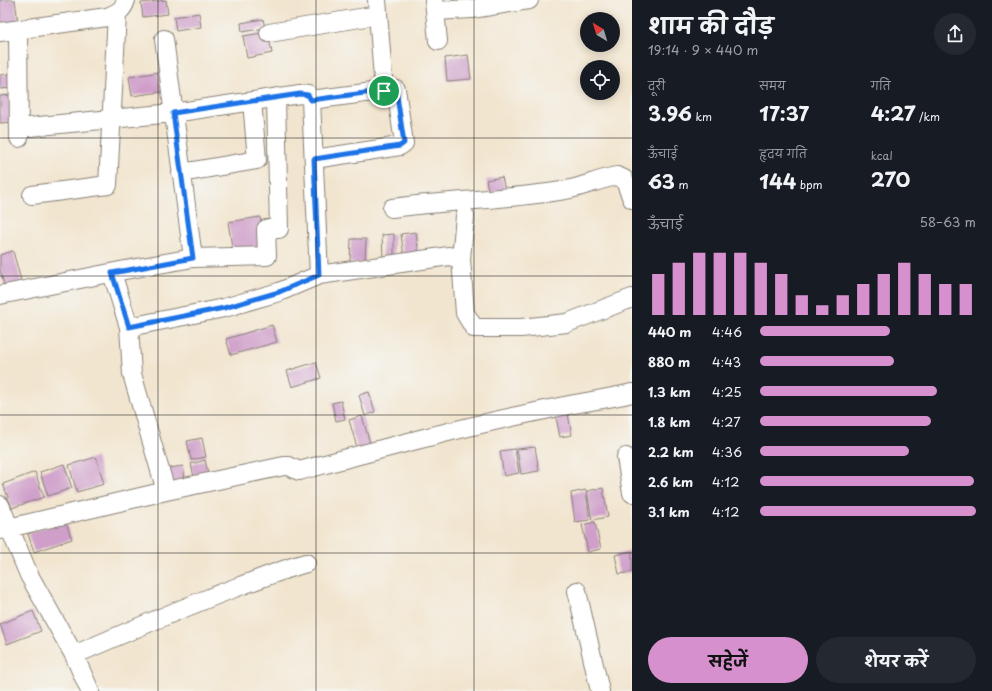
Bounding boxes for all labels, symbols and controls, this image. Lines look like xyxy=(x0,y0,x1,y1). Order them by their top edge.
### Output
text: शाम की दौड़ xyxy=(648,8,774,41)
north arrow xyxy=(580,12,620,52)
map controls xyxy=(580,12,620,100)
button: share xyxy=(934,13,976,55)
text: 19:14 · 9 × 440 m xyxy=(648,40,758,59)
button: locate xyxy=(580,60,620,100)
pin xyxy=(367,74,401,108)
text: दूरी xyxy=(648,77,665,94)
text: समय xyxy=(759,77,786,94)
text: गति xyxy=(871,77,891,94)
icon: arrive xyxy=(373,80,395,102)
text: 3.96 xyxy=(648,98,692,128)
text: 17:37 xyxy=(759,98,809,128)
text: 4:27 xyxy=(871,98,915,128)
text: km xyxy=(692,108,712,125)
text: /km xyxy=(915,108,940,125)
text: ऊँचाई xyxy=(648,145,678,162)
text: हृदय गति xyxy=(759,145,807,162)
text: kcal xyxy=(871,147,893,164)
text: 270 xyxy=(871,164,910,194)
text: 63 xyxy=(648,166,675,196)
text: 144 xyxy=(759,166,796,196)
text: m xyxy=(675,176,689,193)
text: bpm xyxy=(796,176,823,193)
text: 58–63 m xyxy=(920,212,976,231)
text: ऊँचाई xyxy=(648,214,683,233)
text: 440 m xyxy=(648,322,691,341)
text: 4:46 xyxy=(712,322,742,341)
text: 880 m xyxy=(648,352,690,371)
text: 4:43 xyxy=(712,352,741,371)
text: 1.3 km xyxy=(648,382,691,401)
text: 4:25 xyxy=(712,382,742,401)
text: 1.8 km xyxy=(648,412,690,431)
text: 4:27 xyxy=(712,412,741,431)
text: 2.2 km xyxy=(648,442,694,461)
text: 4:36 xyxy=(712,442,742,461)
text: 2.6 km xyxy=(648,472,693,491)
text: 4:12 xyxy=(712,472,739,491)
text: 3.1 km xyxy=(648,502,690,521)
text: 4:12 xyxy=(712,502,739,521)
button: सहेजें xyxy=(648,637,808,683)
button: शेयर करें xyxy=(816,637,976,683)

